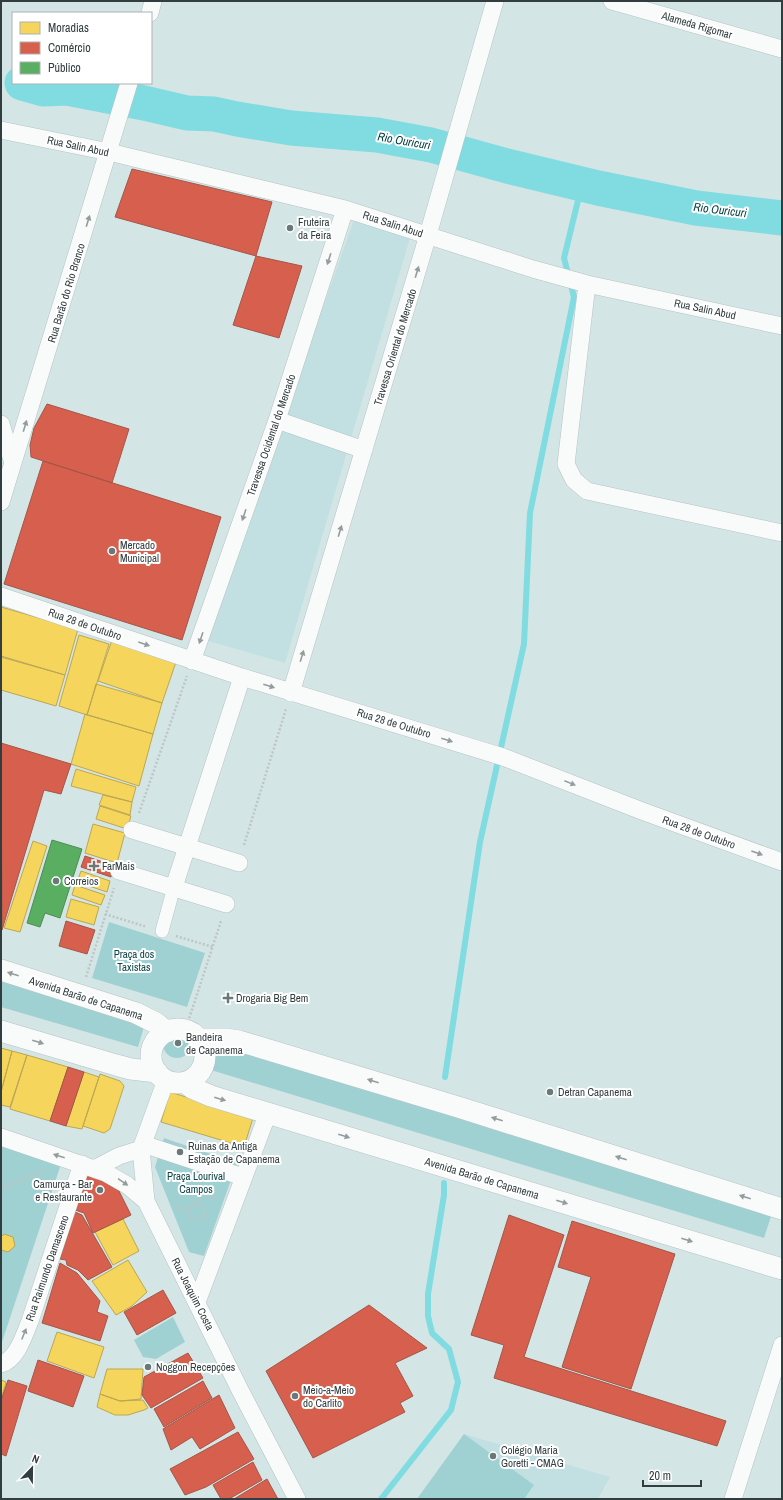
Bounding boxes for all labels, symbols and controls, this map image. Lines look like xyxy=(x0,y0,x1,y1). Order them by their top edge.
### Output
street label: Alameda Rigomar xyxy=(659,8,734,42)
legend xyxy=(12,12,152,84)
text: Moradias xyxy=(48,20,89,36)
text: Comércio xyxy=(48,40,91,56)
text: Público xyxy=(48,60,81,76)
water label: Rio Ouricuri xyxy=(376,128,432,154)
street label: Rua Salin Abud xyxy=(46,133,110,159)
water label: Rio Ouricuri xyxy=(692,199,748,221)
street label: Rua Salin Abud xyxy=(361,208,425,240)
one-way arrow xyxy=(85,215,91,227)
place label: Fruteira da Feira xyxy=(298,215,331,242)
marker: Fruteira da Feira xyxy=(285,223,295,233)
street label: Rua Barão do Rio Branco xyxy=(44,242,88,344)
one-way arrow xyxy=(326,253,332,265)
one-way arrow xyxy=(414,266,420,278)
street label: Travessa Oriental do Mercado xyxy=(371,287,419,407)
street label: Rua Salin Abud xyxy=(673,296,737,322)
street label: Travessa Ocidental do Mercado xyxy=(244,372,298,498)
one-way arrow xyxy=(22,420,28,432)
one-way arrow xyxy=(240,509,246,521)
one-way arrow xyxy=(337,525,343,537)
place label: Mercado Municipal xyxy=(120,538,159,565)
marker: Mercado Municipal xyxy=(107,546,117,556)
street label: Rua 28 de Outubro xyxy=(46,605,124,643)
one-way arrow xyxy=(197,632,203,644)
one-way arrow xyxy=(138,642,150,648)
one-way arrow xyxy=(299,649,305,661)
one-way arrow xyxy=(264,683,276,689)
street label: Rua 28 de Outubro xyxy=(355,705,433,741)
one-way arrow xyxy=(442,737,454,743)
one-way arrow xyxy=(564,780,575,786)
street label: Rua 28 de Outubro xyxy=(661,812,737,852)
one-way arrow xyxy=(752,850,764,856)
place label: FarMais xyxy=(102,859,135,873)
marker: FarMais xyxy=(89,861,99,871)
place label: Correios xyxy=(64,874,99,888)
marker: Correios xyxy=(51,876,61,886)
park label: Praça dos Taxistas xyxy=(114,947,155,974)
one-way arrow xyxy=(7,971,19,977)
street label: Avenida Barão de Capanema xyxy=(26,973,145,1023)
place label: Drogaria Big Bem xyxy=(236,991,308,1005)
marker: Drogaria Big Bem xyxy=(223,993,233,1003)
place label: Bandeira de Capanema xyxy=(186,1030,243,1057)
marker: Bandeira de Capanema xyxy=(173,1038,183,1048)
one-way arrow xyxy=(33,1039,45,1045)
one-way arrow xyxy=(366,1078,378,1084)
place label: Detran Capanema xyxy=(558,1085,632,1099)
marker: Detran Capanema xyxy=(545,1087,555,1097)
one-way arrow xyxy=(214,1096,226,1102)
one-way arrow xyxy=(491,1116,503,1122)
one-way arrow xyxy=(339,1133,351,1139)
place label: Ruinas da Antiga Estação de Capanema xyxy=(188,1139,280,1166)
marker: Ruinas da Antiga Estação de Capanema xyxy=(175,1147,185,1157)
one-way arrow xyxy=(52,1153,64,1159)
street label: Avenida Barão de Capanema xyxy=(422,1154,541,1202)
one-way arrow xyxy=(615,1155,627,1161)
park label: Praça Lourival Campos xyxy=(167,1169,225,1196)
place label: Camurça - Bar e Restaurante xyxy=(33,1177,92,1204)
one-way arrow xyxy=(117,1178,128,1186)
marker: Camurça - Bar e Restaurante xyxy=(95,1185,105,1195)
one-way arrow xyxy=(738,1194,750,1200)
one-way arrow xyxy=(557,1199,569,1205)
street label: Rua Raimundo Damasceno xyxy=(22,1213,72,1323)
one-way arrow xyxy=(681,1237,693,1243)
street label: Rua Joaquim Costa xyxy=(169,1255,217,1333)
one-way arrow xyxy=(22,1328,28,1340)
place label: Noggon Recepções xyxy=(156,1360,236,1374)
marker: Noggon Recepções xyxy=(143,1362,153,1372)
place label: Meio-a-Meio do Carlito xyxy=(303,1383,354,1410)
marker: Meio-a-Meio do Carlito xyxy=(290,1391,300,1401)
place label: Colégio Maria Goretti - CMAG xyxy=(501,1443,564,1470)
north arrow xyxy=(12,1448,52,1488)
text: N xyxy=(30,1451,41,1466)
marker: Colégio Maria Goretti - CMAG xyxy=(488,1451,498,1461)
scale bar xyxy=(643,1462,701,1488)
text: 20 m xyxy=(649,1468,671,1484)

